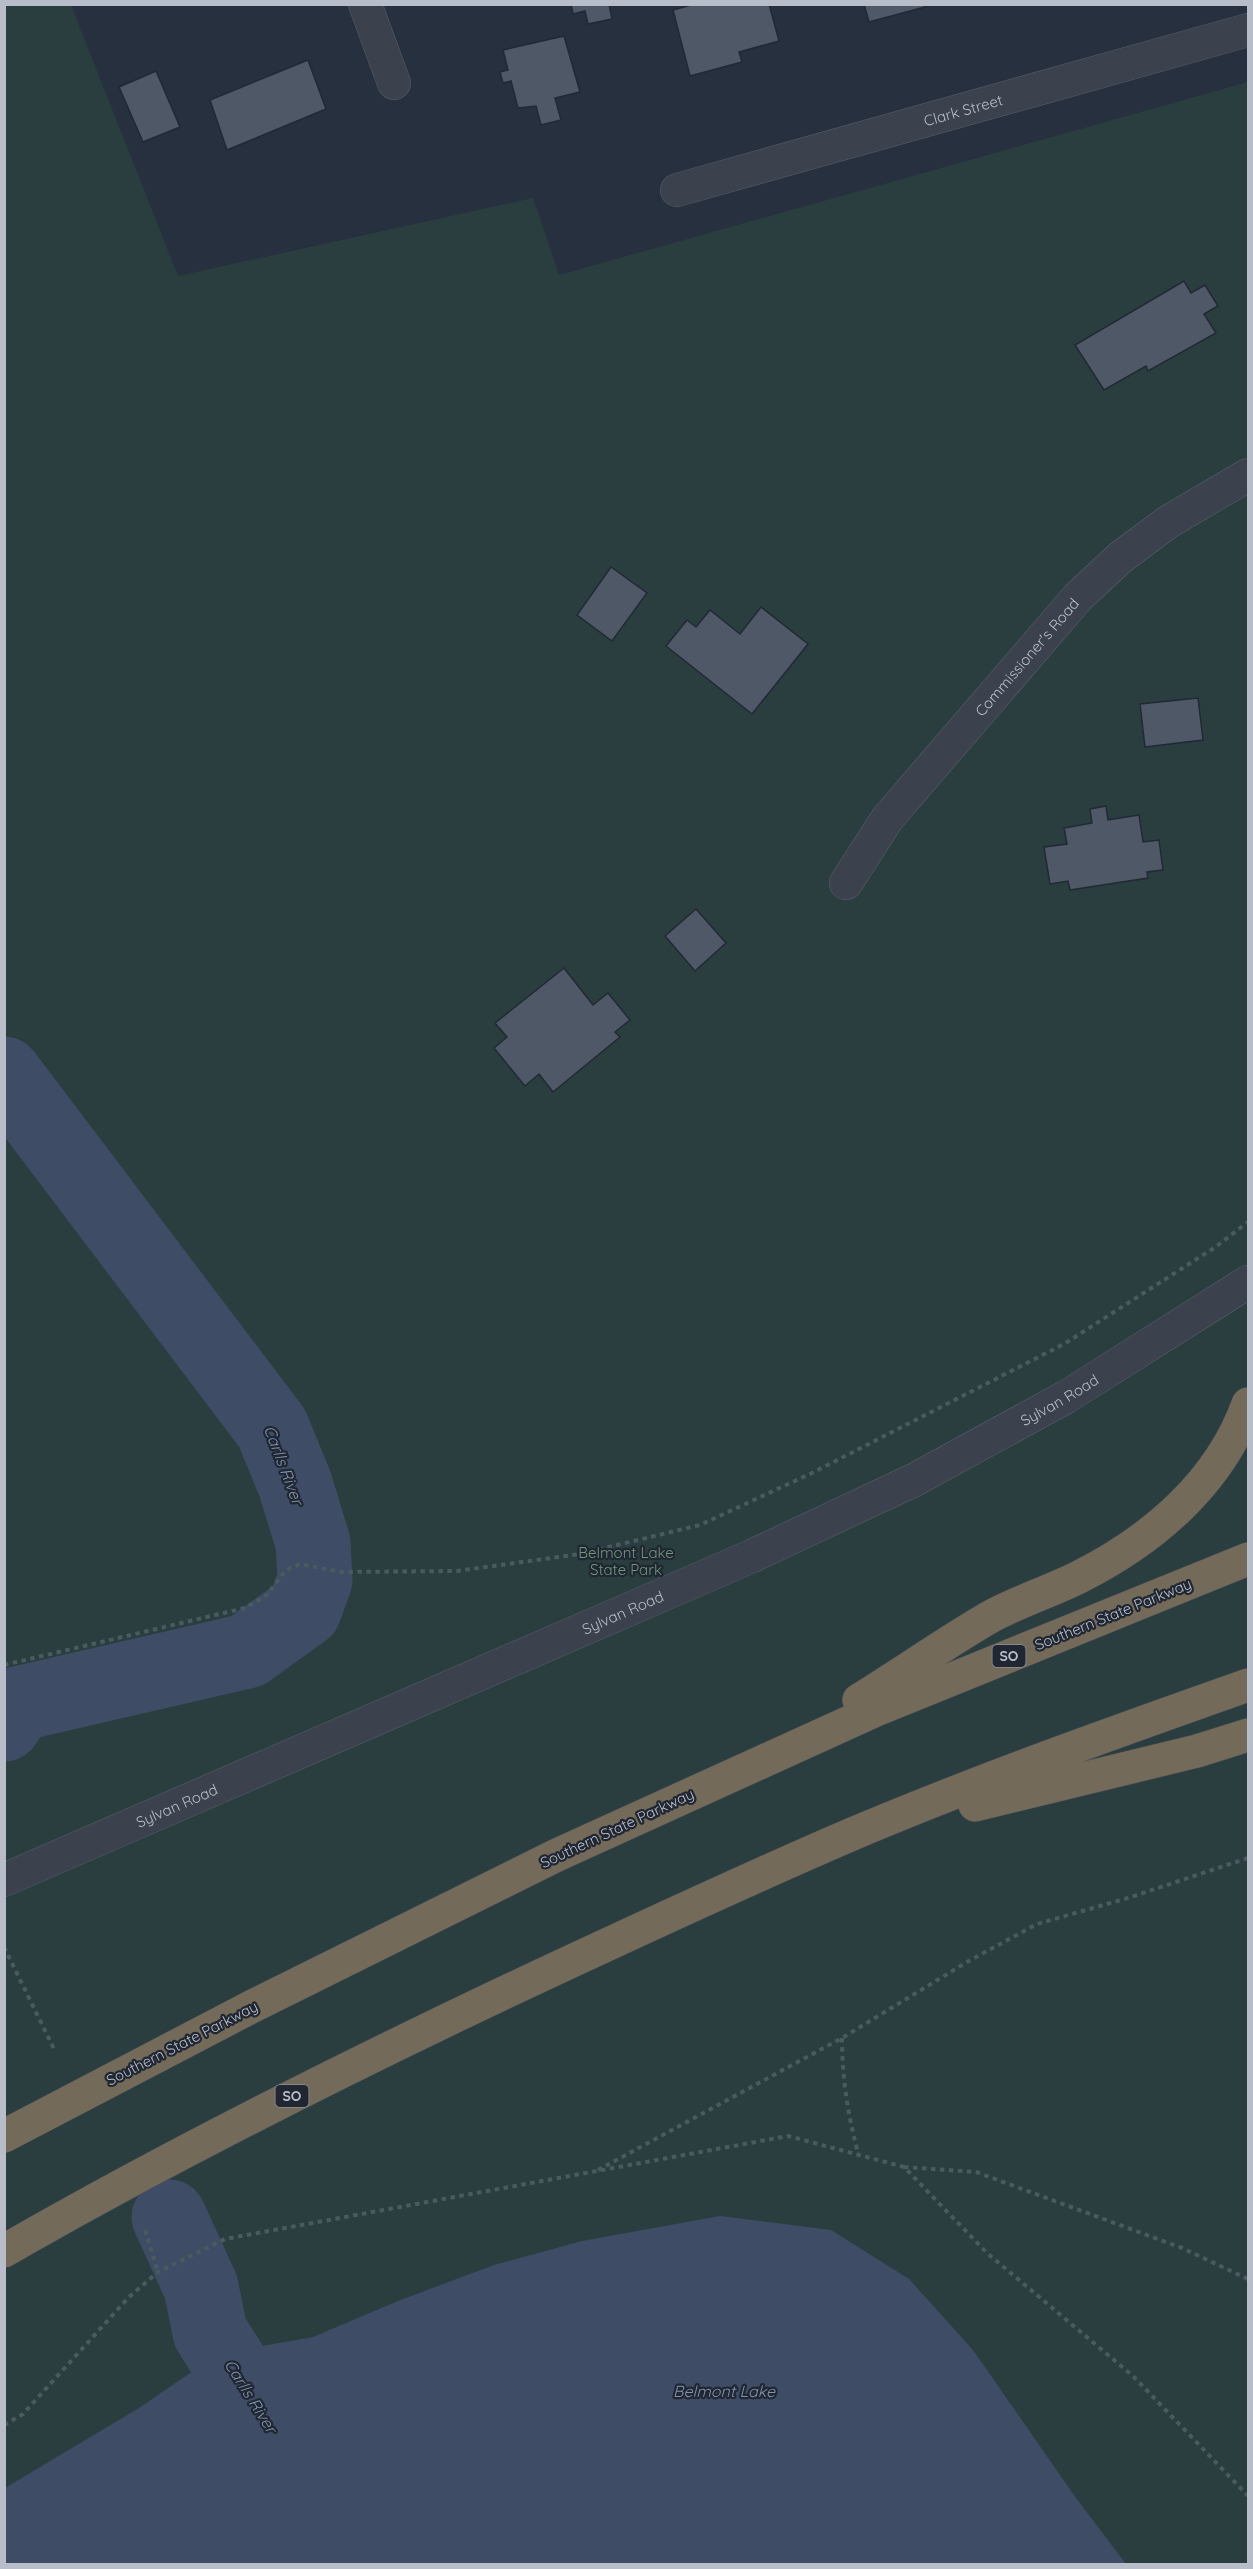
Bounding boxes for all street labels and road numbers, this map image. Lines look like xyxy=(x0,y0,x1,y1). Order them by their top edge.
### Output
street label: Clark Street xyxy=(921,90,1005,130)
street label: Commissioner's Road xyxy=(970,594,1083,720)
street label: Sylvan Road xyxy=(1017,1370,1102,1430)
street label: Southern State Parkway xyxy=(1032,1574,1194,1654)
street label: Sylvan Road xyxy=(579,1586,666,1638)
road number: SO xyxy=(992,1645,1026,1667)
street label: Sylvan Road xyxy=(133,1779,220,1831)
street label: Southern State Parkway xyxy=(537,1784,697,1872)
street label: Southern State Parkway xyxy=(103,1997,261,2089)
road number: SO xyxy=(276,2085,308,2107)

